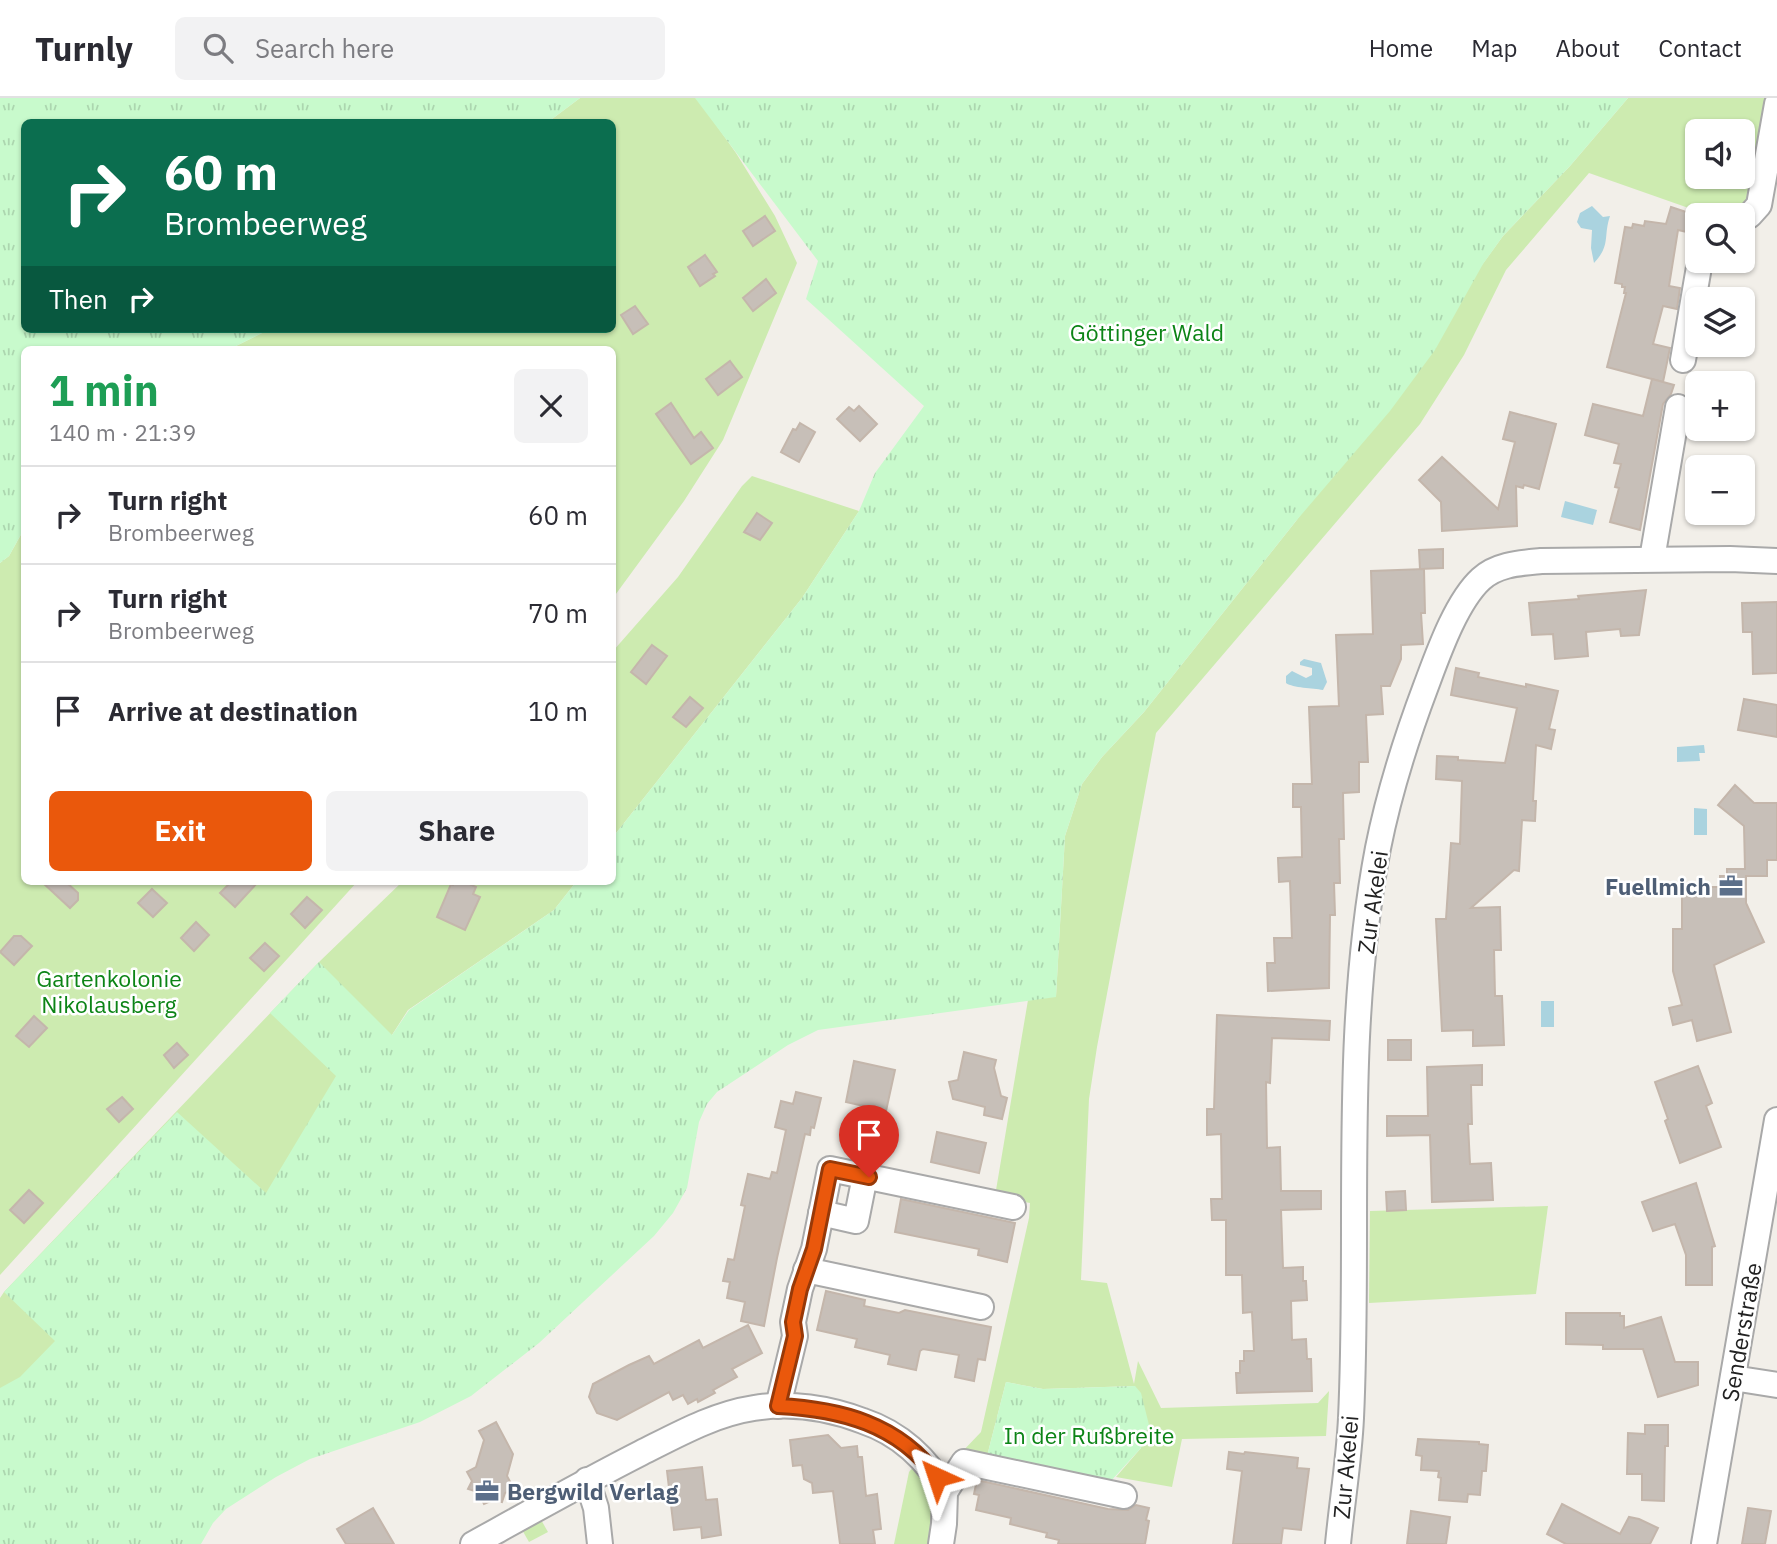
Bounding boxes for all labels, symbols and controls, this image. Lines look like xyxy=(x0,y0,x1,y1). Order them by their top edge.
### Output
search box xyxy=(175,17,665,80)
text: Turnly xyxy=(35,27,133,70)
icon: search xyxy=(199,29,237,67)
text: Search here xyxy=(255,31,394,65)
text: Home xyxy=(1369,32,1433,64)
text: Map xyxy=(1471,32,1517,64)
text: About xyxy=(1555,32,1620,64)
text: Contact xyxy=(1658,32,1742,64)
map controls xyxy=(1685,119,1755,525)
button: sound xyxy=(1685,119,1755,189)
text: 60 m xyxy=(164,140,278,203)
icon: right xyxy=(49,147,140,238)
text: Brombeerweg xyxy=(164,202,367,244)
button: search xyxy=(1685,203,1755,273)
icon: right xyxy=(122,280,160,318)
text: Then xyxy=(49,282,108,316)
button: layers xyxy=(1685,287,1755,357)
park label: Göttinger Wald xyxy=(1070,317,1224,347)
text: 1 min xyxy=(49,363,159,418)
button: close xyxy=(514,369,588,443)
button: + xyxy=(1685,371,1755,441)
text: 140 m · 21:39 xyxy=(49,417,196,447)
button: − xyxy=(1685,455,1755,525)
text: Turn right xyxy=(108,483,227,517)
icon: right xyxy=(49,496,87,534)
text: 60 m xyxy=(528,498,588,532)
text: Brombeerweg xyxy=(108,517,254,547)
text: Turn right xyxy=(108,581,227,615)
icon: right xyxy=(49,594,87,632)
text: 70 m xyxy=(528,596,588,630)
text: Brombeerweg xyxy=(108,615,254,645)
icon: arrive xyxy=(49,692,87,730)
text: Arrive at destination xyxy=(108,694,358,728)
text: 10 m xyxy=(528,694,588,728)
button: Exit xyxy=(49,791,312,871)
button: Share xyxy=(326,791,588,871)
street label: Zur Akelei xyxy=(1350,848,1394,956)
place label: Fuellmich xyxy=(1605,871,1711,901)
office icon: Fuellmich xyxy=(1717,872,1745,900)
park label: Gartenkolonie Nikolausberg xyxy=(36,963,182,1019)
pin xyxy=(839,1105,899,1177)
icon: arrive xyxy=(850,1116,888,1154)
street label: Senderstraße xyxy=(1714,1260,1768,1404)
street label: Zur Akelei xyxy=(1326,1414,1364,1520)
park label: In der Rußbreite xyxy=(1004,1420,1174,1450)
position arrow xyxy=(900,1440,974,1514)
place label: Bergwild Verlag xyxy=(507,1476,679,1506)
office icon: Bergwild Verlag xyxy=(473,1477,501,1505)

